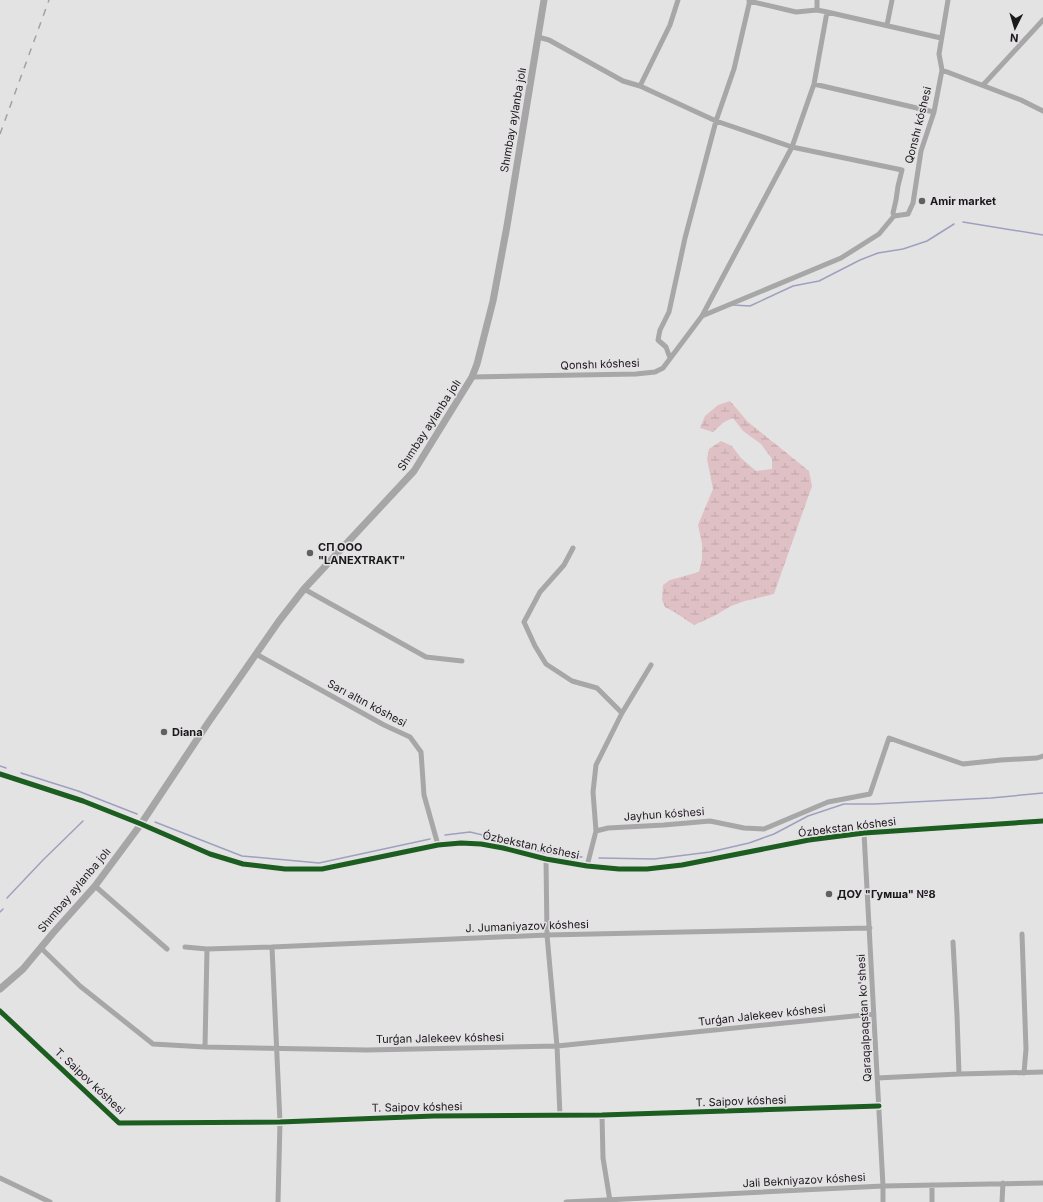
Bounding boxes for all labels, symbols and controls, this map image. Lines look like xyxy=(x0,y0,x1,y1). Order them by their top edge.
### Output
north arrow xyxy=(995,8,1035,48)
text: N xyxy=(1009,31,1019,45)
street label: Shımbay aylanba jolı xyxy=(497,66,529,174)
street label: Qonshı kóshesi xyxy=(902,85,934,165)
place label: Amir market xyxy=(930,194,996,208)
marker: Amir market xyxy=(917,196,927,206)
street label: Qonshı kóshesi xyxy=(560,356,640,372)
street label: Shımbay aylanba jolı xyxy=(394,377,464,473)
place label: СП ООО "LANEXTRAKT" xyxy=(318,540,405,567)
marker: СП ООО "LANEXTRAKT" xyxy=(305,548,315,558)
street label: Sarı altın kóshesi xyxy=(325,676,409,730)
place label: Diana xyxy=(172,725,203,739)
marker: Diana xyxy=(159,727,169,737)
street label: Jayhun kóshesi xyxy=(623,804,705,824)
street label: Ózbekstan kóshesi xyxy=(797,814,897,840)
street label: Ózbekstan kóshesi xyxy=(481,828,581,862)
street label: Shımbay aylanba jolı xyxy=(34,845,114,935)
place label: ДОУ "Гумша" №8 xyxy=(837,887,936,901)
marker: ДОУ "Гумша" №8 xyxy=(824,889,834,899)
street label: J. Jumaniyazov kóshesi xyxy=(465,917,589,935)
street label: Qaraqalpaqstan ko'shesi xyxy=(854,954,874,1082)
street label: Turǵan Jalekeev kóshesi xyxy=(698,1001,826,1029)
street label: Turǵan Jalekeev kóshesi xyxy=(376,1030,504,1046)
street label: T. Saipov kóshesi xyxy=(52,1045,128,1117)
street label: T. Saipov kóshesi xyxy=(695,1092,787,1110)
street label: T. Saipov kóshesi xyxy=(371,1099,463,1115)
street label: Jali Bekniyazov kóshesi xyxy=(742,1170,866,1190)

